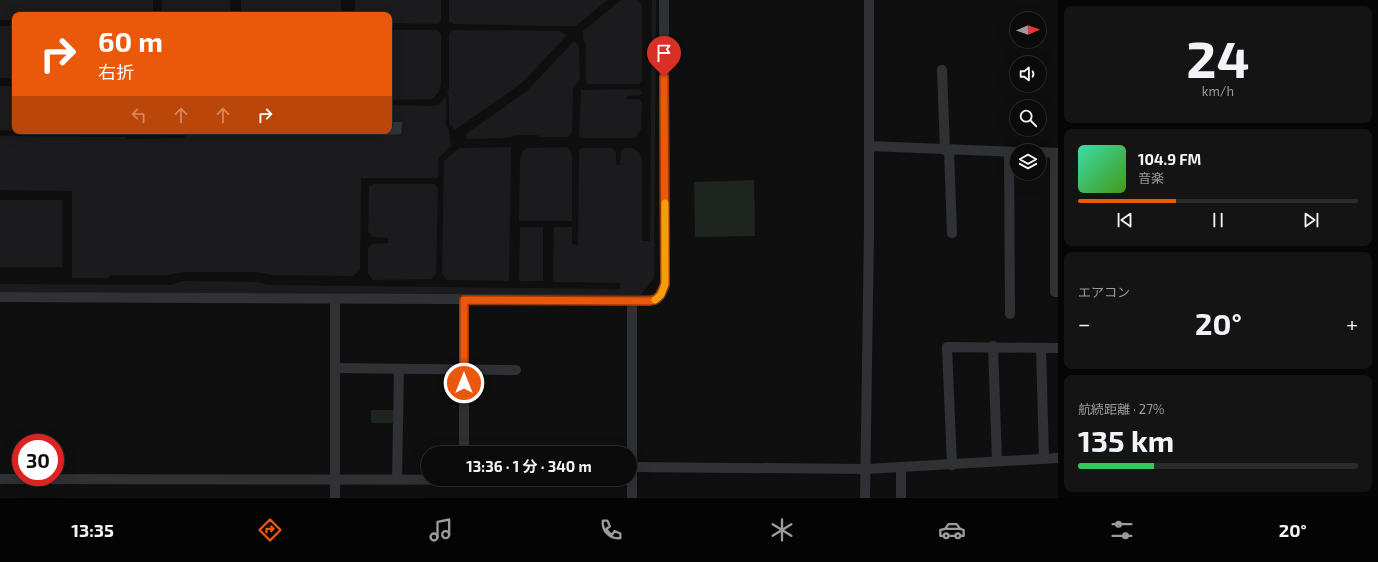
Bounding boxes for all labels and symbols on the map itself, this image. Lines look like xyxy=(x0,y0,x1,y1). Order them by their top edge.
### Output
north arrow xyxy=(1010,12,1046,48)
pin xyxy=(647,36,681,77)
position arrow xyxy=(443,362,485,404)
speed limit sign: 30 xyxy=(12,434,64,486)

